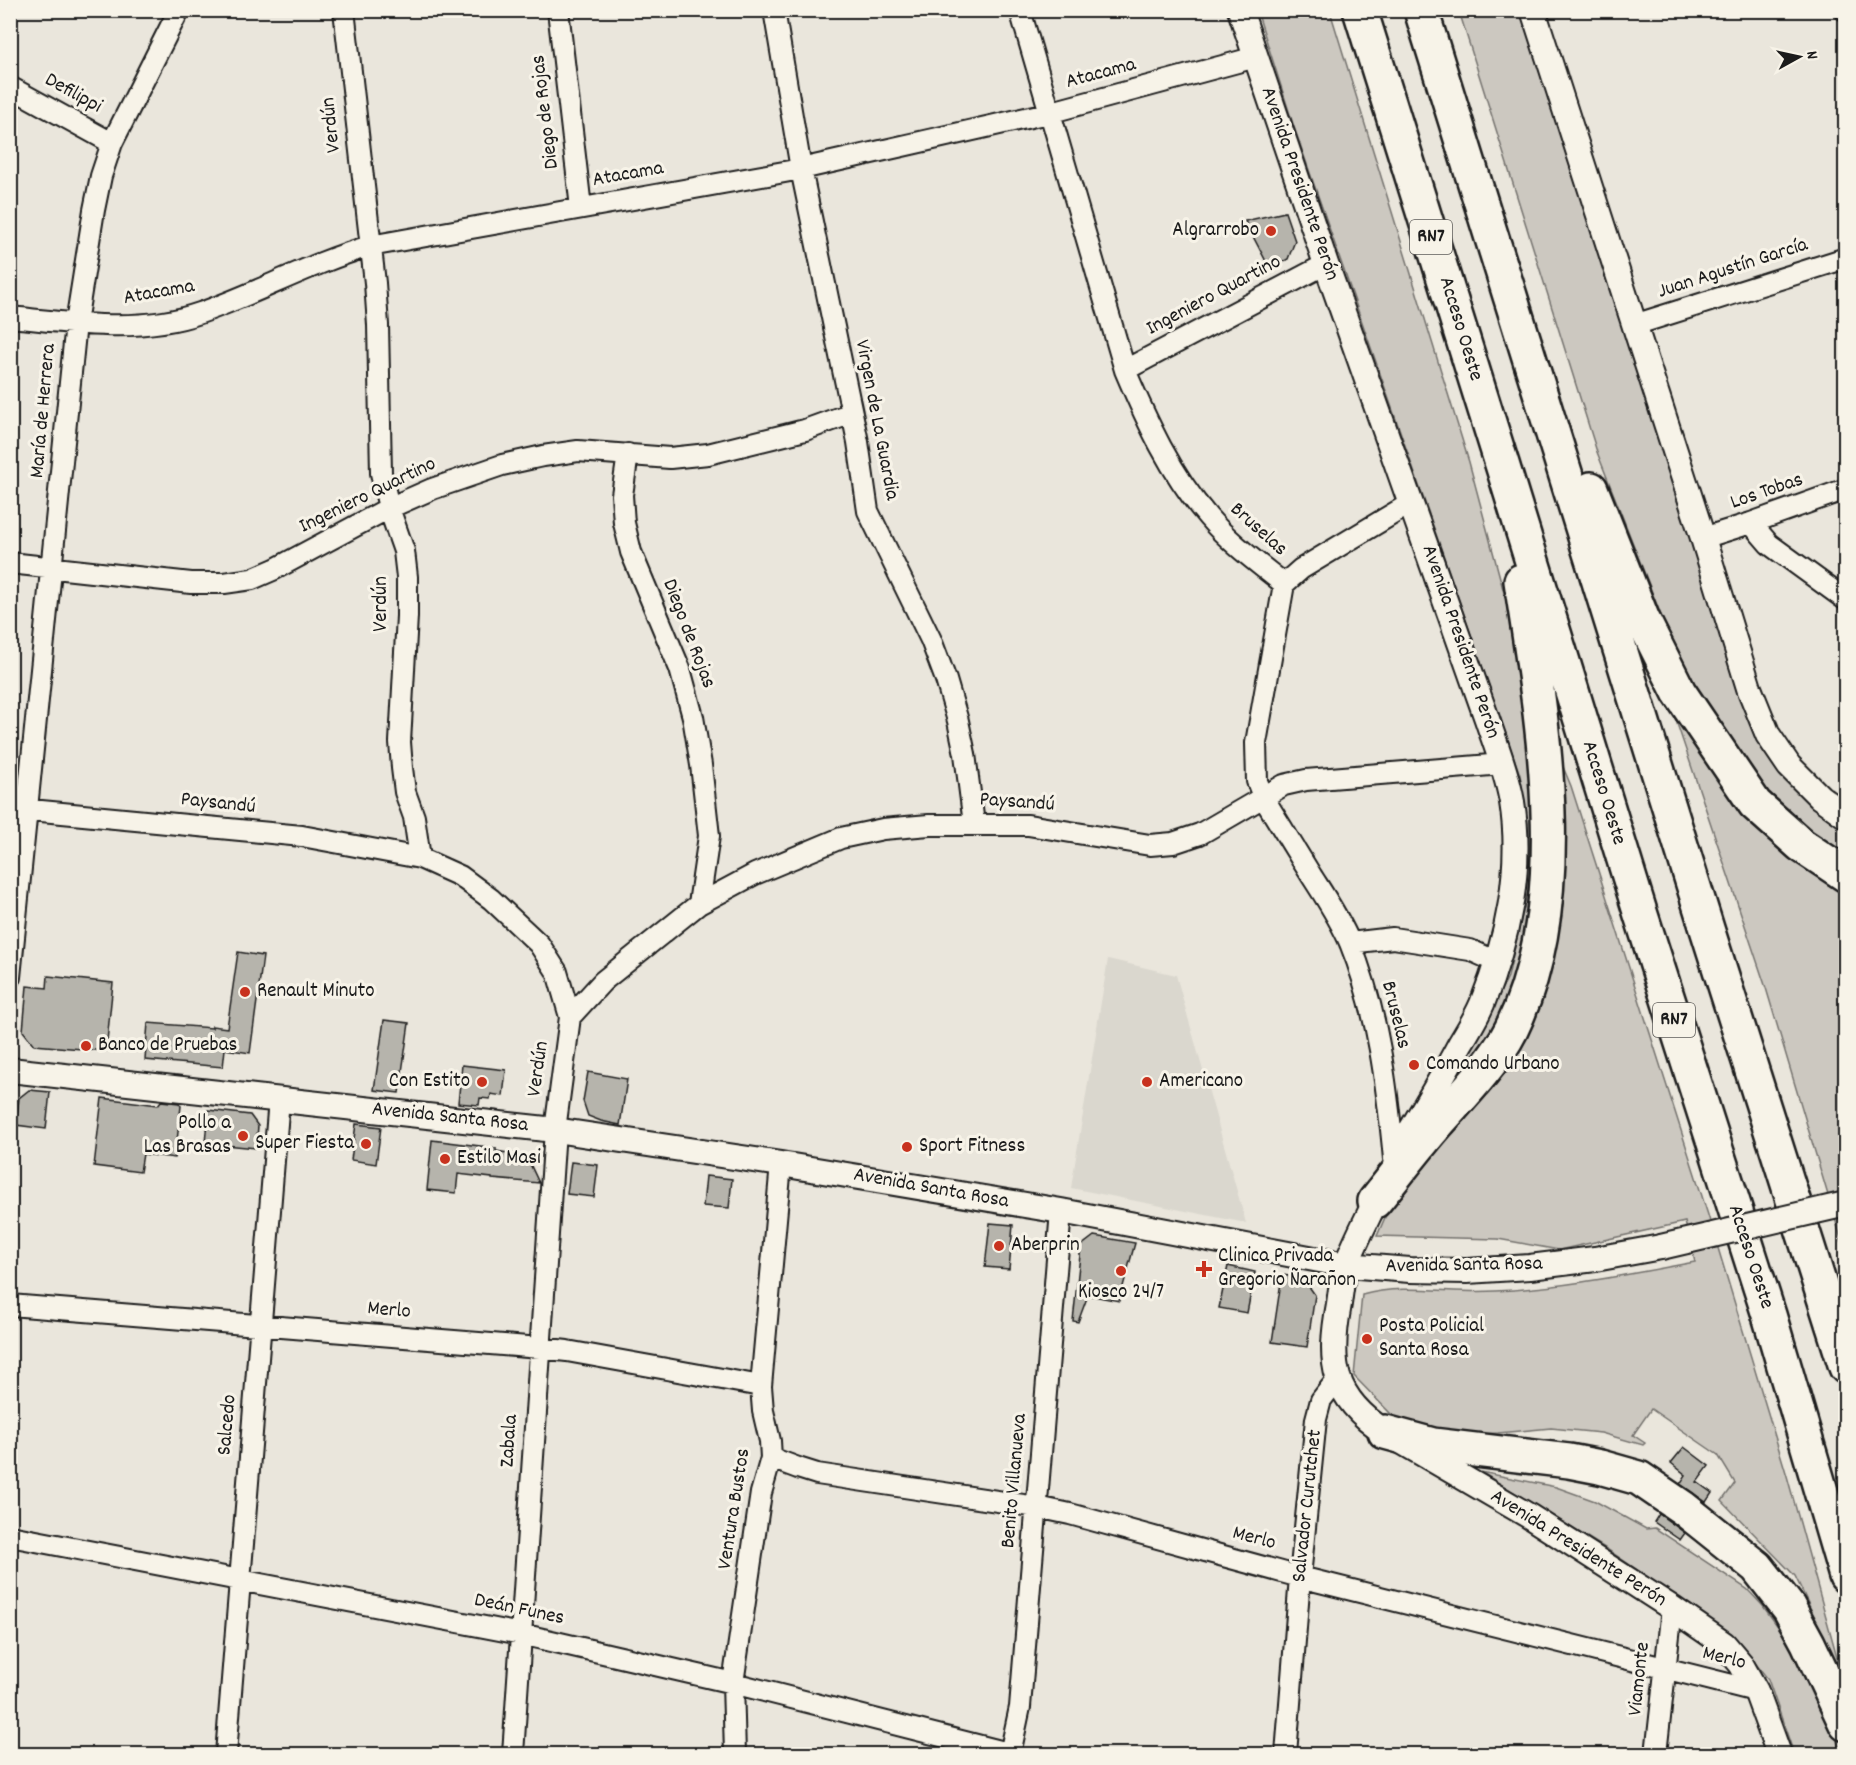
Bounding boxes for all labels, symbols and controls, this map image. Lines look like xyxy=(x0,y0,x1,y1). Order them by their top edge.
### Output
north arrow xyxy=(1769,27,1829,87)
street label: Atacama xyxy=(1063,50,1141,98)
text: N xyxy=(1799,50,1823,61)
street label: Diego de Rojas xyxy=(524,53,568,171)
street label: Defilippi xyxy=(39,66,107,122)
street label: Avenida Presidente Perón xyxy=(1252,83,1346,285)
street label: Verdún xyxy=(314,96,350,154)
street label: Atacama xyxy=(590,154,667,196)
place label: Algrarrobo xyxy=(1172,216,1259,246)
road number: RN7 xyxy=(1410,220,1452,254)
marker: Algrarrobo xyxy=(1264,224,1278,238)
street label: Juan Agustín García xyxy=(1654,230,1813,307)
street label: Ingeniero Quartino xyxy=(1141,248,1287,344)
street label: Atacama xyxy=(121,272,198,314)
street label: Acceso Oeste xyxy=(1430,273,1490,385)
street label: Virgen de La Guardia xyxy=(846,337,906,504)
street label: María de Herrera xyxy=(23,341,65,479)
street label: Ingeniero Quartino xyxy=(294,450,442,542)
street label: Los Tobas xyxy=(1727,466,1807,518)
street label: Bruselas xyxy=(1222,496,1294,564)
street label: Avenida Presidente Perón xyxy=(1413,541,1507,743)
street label: Diego de Rojas xyxy=(653,575,723,693)
street label: Verdún xyxy=(367,576,397,632)
street label: Acceso Oeste xyxy=(1573,737,1633,849)
street label: Paysandú xyxy=(179,785,257,823)
street label: Paysandú xyxy=(978,785,1056,821)
place label: Renault Minuto xyxy=(257,977,375,1007)
street label: Bruselas xyxy=(1372,978,1418,1052)
marker: Renault Minuto xyxy=(238,985,252,999)
road number: RN7 xyxy=(1653,1003,1695,1037)
place label: Banco de Pruebas xyxy=(98,1031,237,1061)
marker: Banco de Pruebas xyxy=(79,1039,93,1053)
street label: Verdún xyxy=(520,1039,558,1099)
place label: Comando Urbano xyxy=(1426,1050,1560,1080)
marker: Comando Urbano xyxy=(1407,1058,1421,1072)
place label: Con Estito xyxy=(389,1067,470,1097)
place label: Americano xyxy=(1159,1067,1243,1097)
marker: Con Estito xyxy=(475,1075,489,1089)
marker: Americano xyxy=(1140,1075,1154,1089)
street label: Avenida Santa Rosa xyxy=(370,1095,531,1141)
place label: Pollo a Las Brasas xyxy=(144,1109,232,1163)
marker: Pollo a Las Brasas xyxy=(236,1129,250,1143)
place label: Super Fiesta xyxy=(255,1129,355,1159)
place label: Sport Fitness xyxy=(919,1132,1025,1162)
marker: Super Fiesta xyxy=(359,1137,373,1151)
marker: Sport Fitness xyxy=(900,1140,914,1154)
place label: Estilo Masi xyxy=(457,1144,541,1174)
marker: Estilo Masi xyxy=(438,1152,452,1166)
street label: Avenida Santa Rosa xyxy=(851,1161,1012,1218)
street label: Acceso Oeste xyxy=(1719,1201,1781,1313)
place label: Aberprin xyxy=(1011,1231,1080,1261)
marker: Aberprin xyxy=(992,1239,1006,1253)
place label: Clinica Privada Gregorio Ñarañon xyxy=(1218,1242,1356,1296)
street label: Avenida Santa Rosa xyxy=(1385,1250,1544,1282)
marker: Clinica Privada Gregorio Ñarañon xyxy=(1195,1260,1213,1278)
marker: Kiosco 24/7 xyxy=(1114,1264,1128,1278)
place label: Kiosco 24/7 xyxy=(1078,1278,1164,1308)
street label: Merlo xyxy=(366,1294,412,1328)
place label: Posta Policial Santa Rosa xyxy=(1379,1312,1484,1366)
marker: Posta Policial Santa Rosa xyxy=(1360,1332,1374,1346)
street label: Salcedo xyxy=(210,1393,246,1457)
street label: Benito Villanueva xyxy=(994,1411,1036,1550)
street label: Zabala xyxy=(493,1412,527,1468)
street label: Salvador Curutchet xyxy=(1285,1428,1331,1584)
street label: Ventura Bustos xyxy=(711,1446,759,1572)
street label: Avenida Presidente Perón xyxy=(1484,1483,1672,1615)
street label: Merlo xyxy=(1229,1519,1279,1559)
street label: Deán Funes xyxy=(471,1586,567,1634)
street label: Merlo xyxy=(1699,1639,1749,1679)
street label: Viamonte xyxy=(1621,1641,1659,1717)

